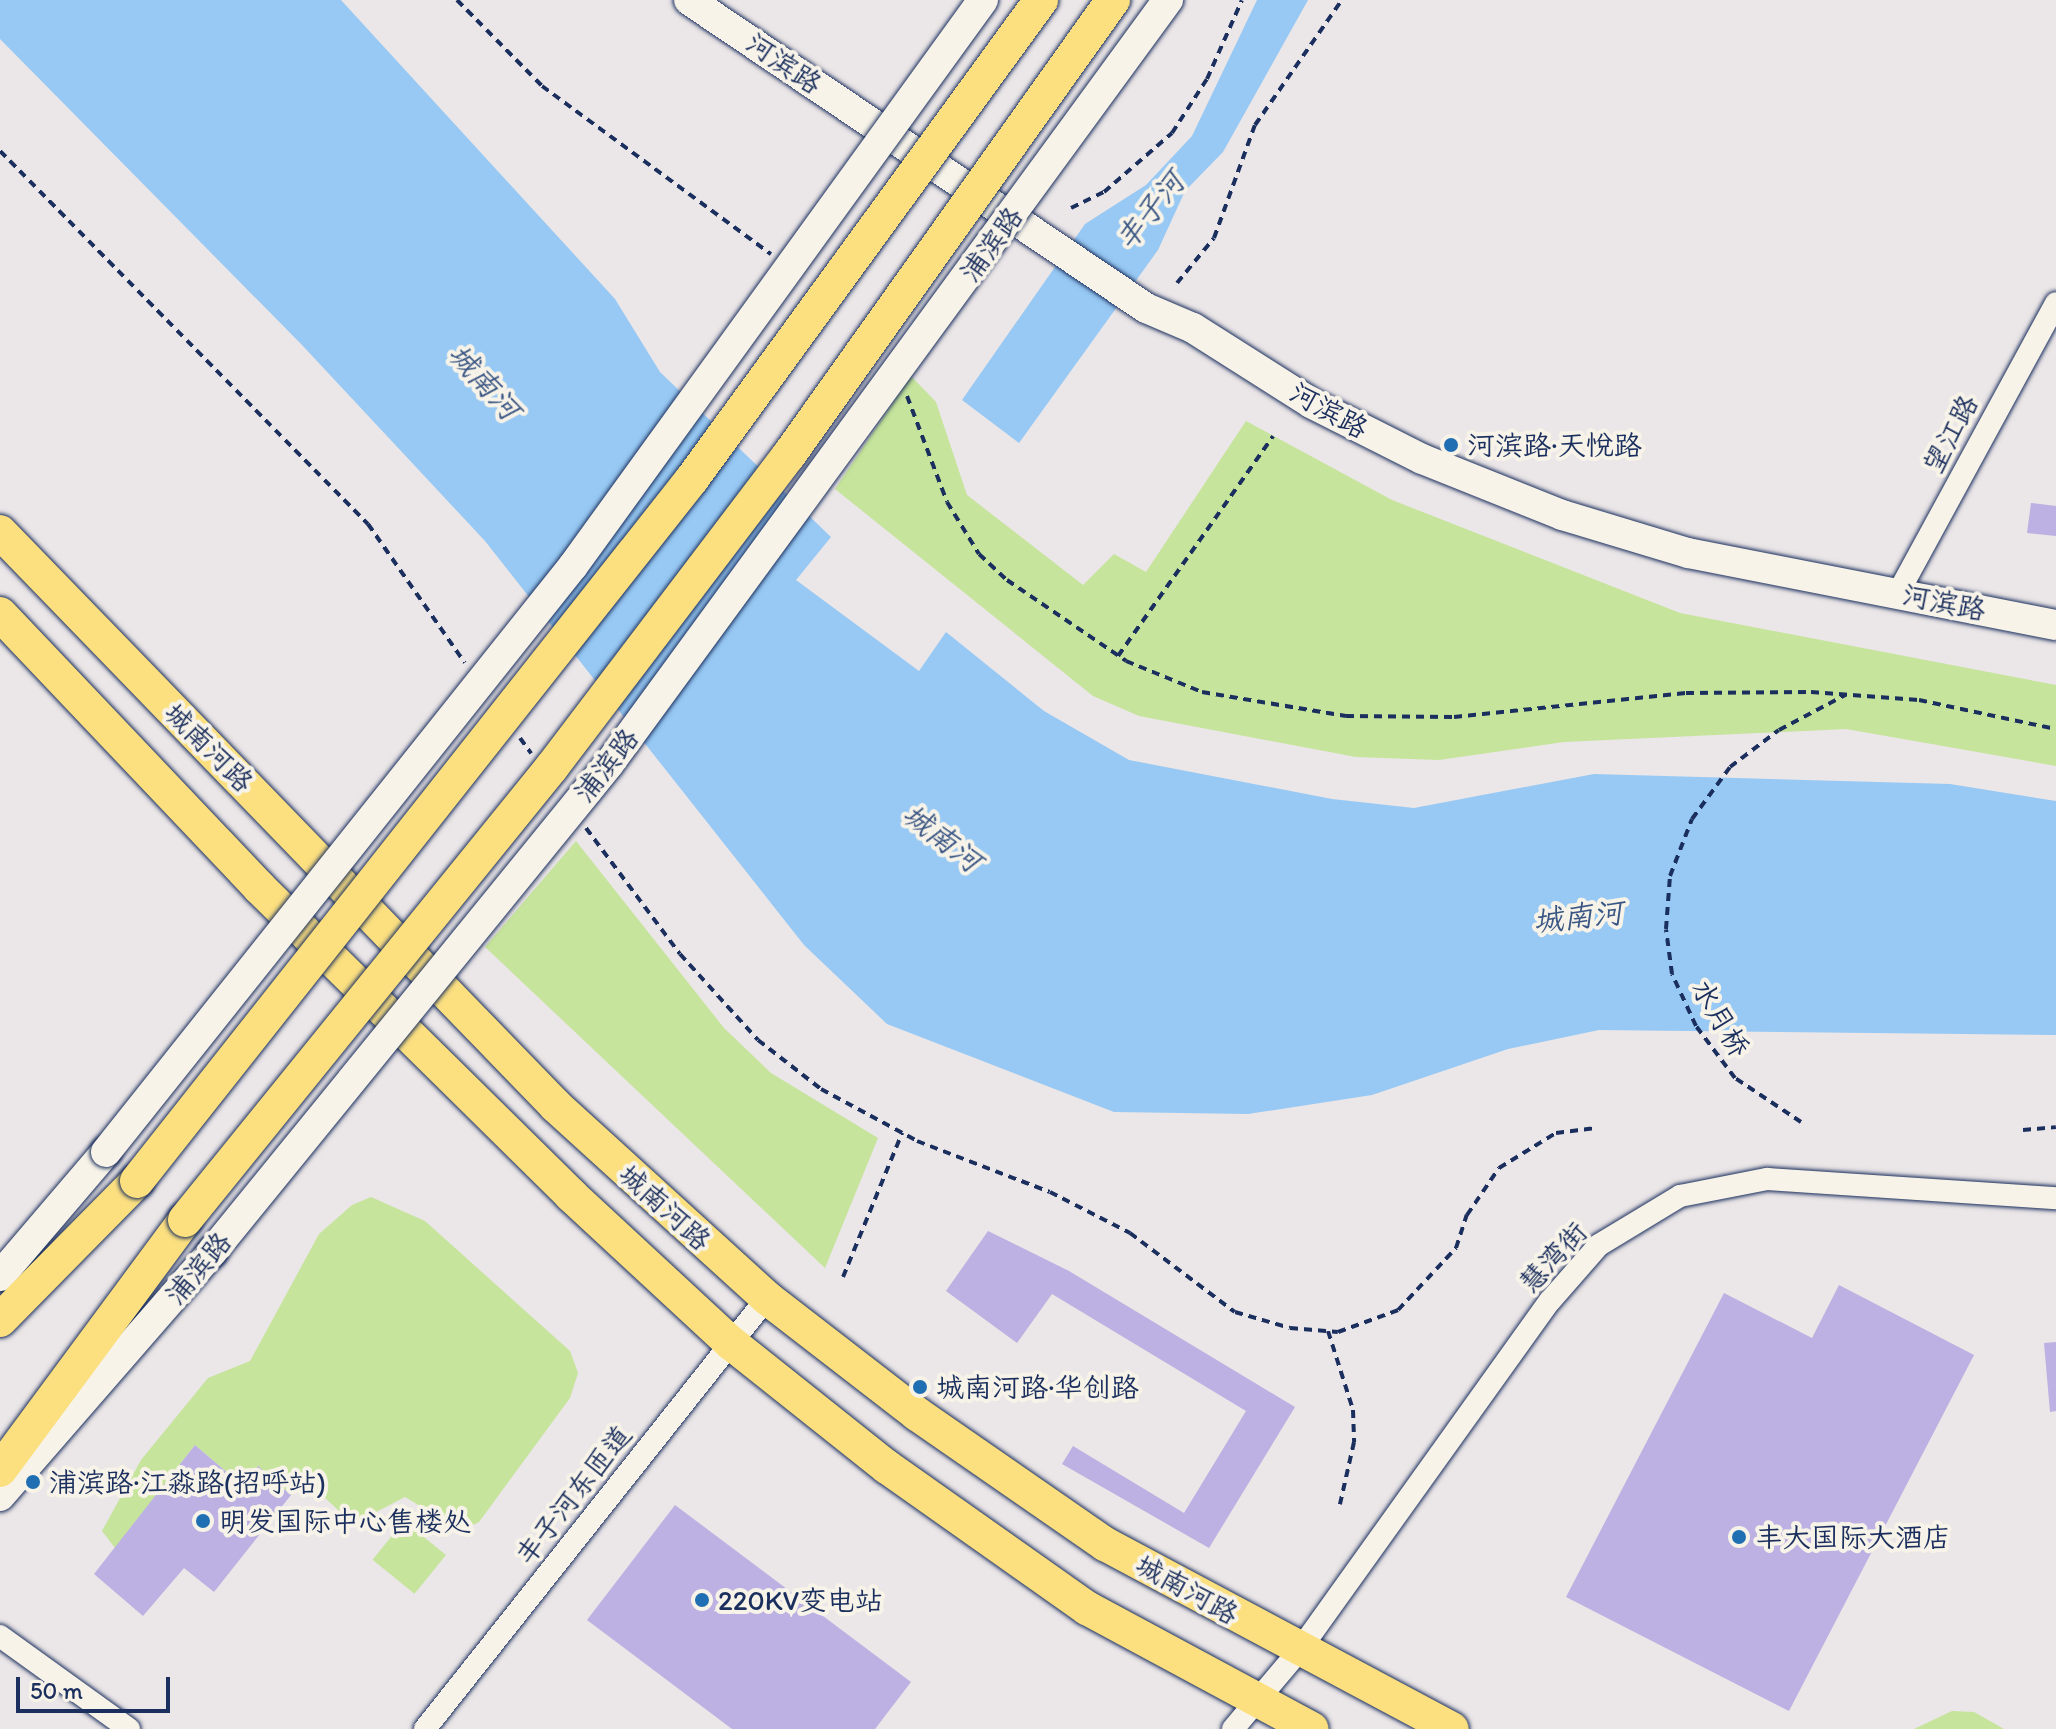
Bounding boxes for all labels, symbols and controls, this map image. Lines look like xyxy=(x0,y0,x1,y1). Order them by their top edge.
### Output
street label: 河滨路 xyxy=(740,26,828,100)
water label: 丰子河 xyxy=(1108,165,1192,257)
street label: 浦滨路 xyxy=(953,200,1029,288)
water label: 城南河 xyxy=(441,337,527,427)
street label: 河滨路 xyxy=(1284,375,1374,445)
street label: 望江路 xyxy=(1915,389,1985,479)
place label: 河滨路·天悦路 xyxy=(1467,428,1642,462)
marker: 河滨路·天悦路 xyxy=(1442,436,1460,454)
street label: 河滨路 xyxy=(1900,577,1988,627)
street label: 城南河路 xyxy=(158,696,260,798)
street label: 浦滨路 xyxy=(567,722,645,808)
water label: 城南河 xyxy=(895,796,989,880)
water label: 城南河 xyxy=(1531,894,1625,940)
street label: 水月桥 xyxy=(1685,973,1757,1063)
street label: 城南河路 xyxy=(612,1157,718,1257)
street label: 慧湾街 xyxy=(1512,1215,1594,1299)
street label: 浦滨路 xyxy=(158,1225,238,1311)
place label: 城南河路·华创路 xyxy=(936,1370,1139,1404)
marker: 城南河路·华创路 xyxy=(911,1378,929,1396)
street label: 丰子河东匝道 xyxy=(508,1418,638,1572)
place label: 浦滨路·江淼路(招呼站) xyxy=(49,1465,326,1499)
marker: 浦滨路·江淼路(招呼站) xyxy=(24,1473,42,1491)
place label: 明发国际中心售楼处 xyxy=(219,1504,471,1538)
marker: 明发国际中心售楼处 xyxy=(194,1512,212,1530)
place label: 丰大国际大酒店 xyxy=(1755,1520,1951,1554)
marker: 丰大国际大酒店 xyxy=(1730,1528,1748,1546)
street label: 城南河路 xyxy=(1130,1547,1244,1631)
place label: 220KV变电站 xyxy=(718,1583,883,1617)
marker: 220KV变电站 xyxy=(693,1591,711,1609)
scale bar xyxy=(20,1661,174,1711)
text: 50 m xyxy=(30,1676,83,1705)

